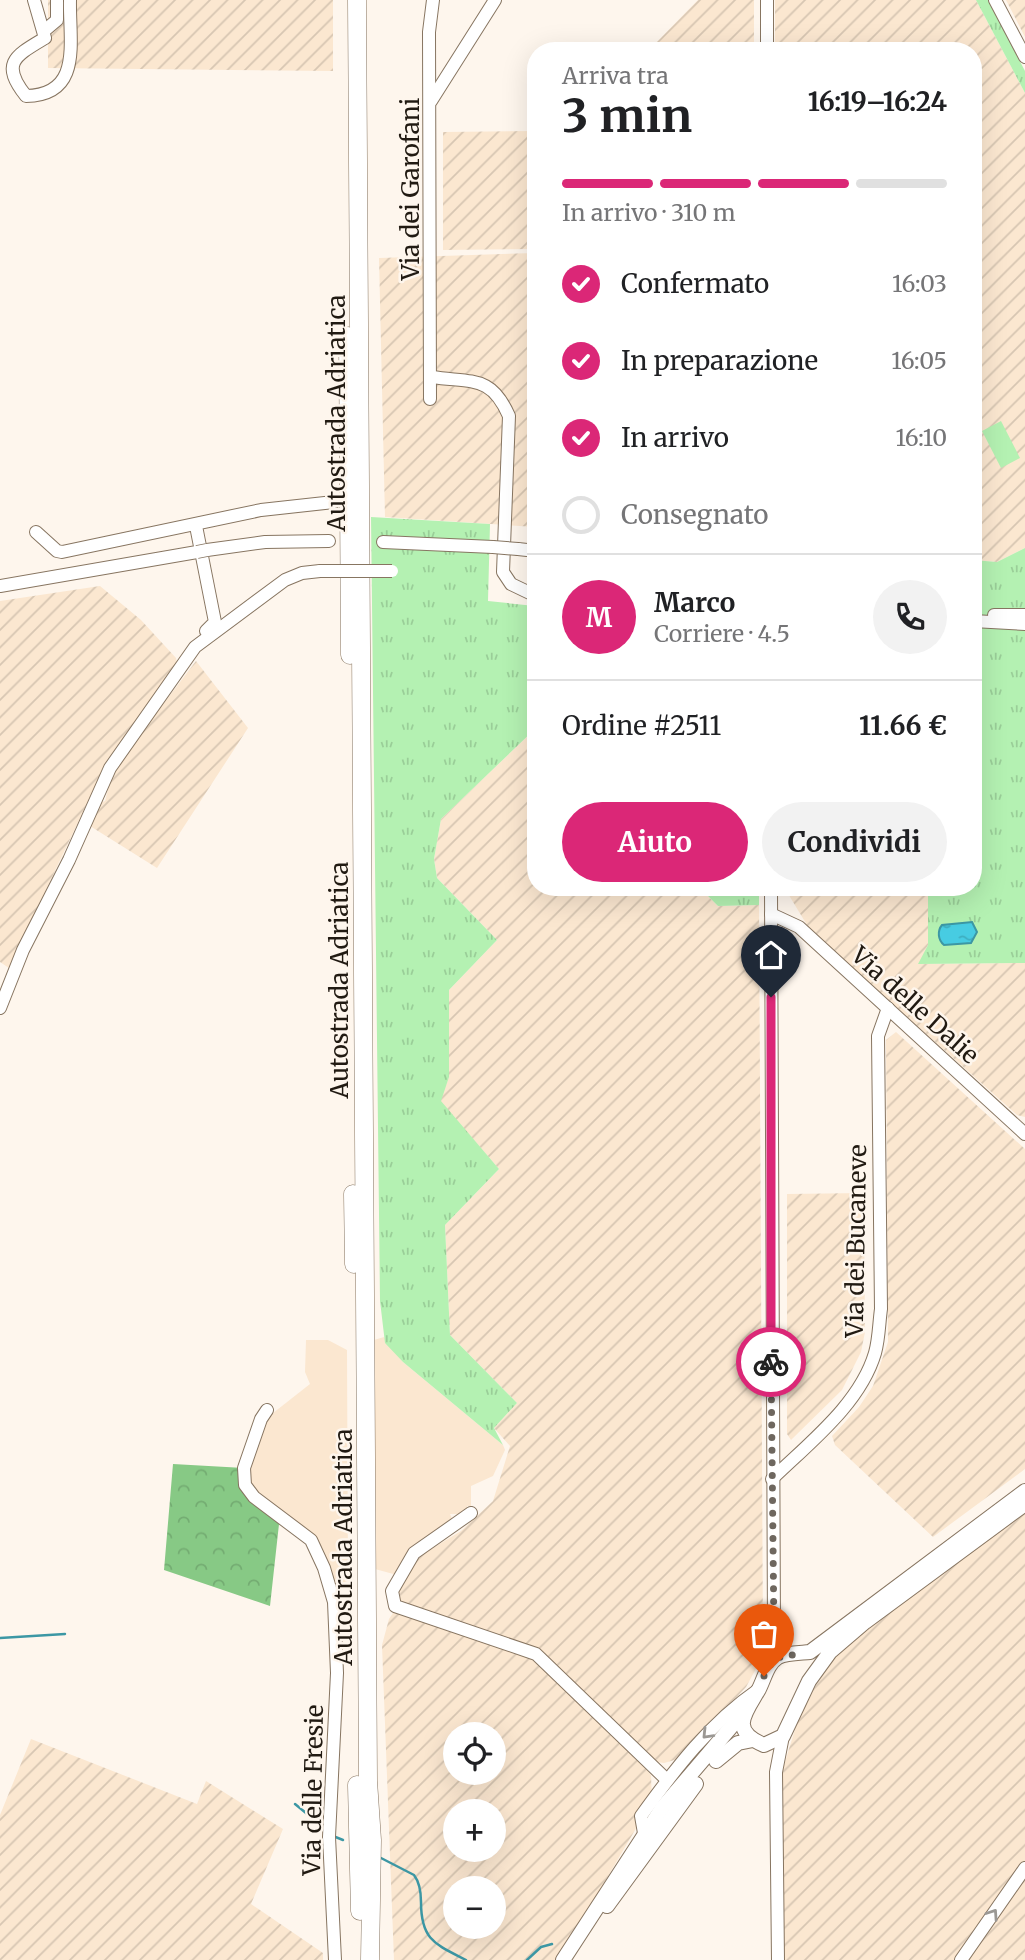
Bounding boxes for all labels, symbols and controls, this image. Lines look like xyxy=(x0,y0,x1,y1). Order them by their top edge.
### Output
text: Arriva tra xyxy=(562,61,668,90)
text: 16:19–16:24 xyxy=(808,85,947,118)
text: 3 min xyxy=(562,87,692,145)
street label: Via dei Garofani xyxy=(395,97,426,281)
text: In arrivo · 310 m xyxy=(562,198,736,227)
icon: check xyxy=(562,265,600,303)
text: Confermato xyxy=(621,267,769,300)
text: 16:03 xyxy=(892,269,947,298)
street label: Autostrada Adriatica xyxy=(321,294,352,532)
icon: check xyxy=(562,342,600,380)
text: In preparazione xyxy=(621,344,818,377)
text: 16:05 xyxy=(891,346,947,375)
icon: check xyxy=(562,419,600,457)
text: In arrivo xyxy=(621,421,729,454)
text: 16:10 xyxy=(895,423,947,452)
text: Consegnato xyxy=(621,498,769,531)
button: phone xyxy=(873,580,947,654)
text: Marco xyxy=(654,586,735,619)
text: M xyxy=(586,601,612,634)
text: Corriere · 4.5 xyxy=(654,619,790,648)
text: Ordine #2511 xyxy=(562,709,721,742)
text: 11.66 € xyxy=(859,709,947,742)
button: Aiuto xyxy=(562,802,748,882)
button: Condividi xyxy=(762,802,947,882)
street label: Autostrada Adriatica xyxy=(324,861,355,1099)
pin xyxy=(741,925,801,997)
icon: home xyxy=(752,936,790,974)
street label: Via delle Dalie xyxy=(844,939,985,1070)
street label: Via dei Bucaneve xyxy=(839,1144,873,1339)
courier xyxy=(736,1327,806,1397)
icon: bike xyxy=(752,1343,790,1381)
street label: Autostrada Adriatica xyxy=(328,1428,359,1666)
pin xyxy=(734,1604,794,1676)
icon: bag xyxy=(745,1615,783,1653)
street label: Via delle Fresie xyxy=(296,1704,330,1877)
map controls xyxy=(443,1722,506,1939)
button: locate xyxy=(443,1722,506,1785)
one-way arrow xyxy=(703,1726,716,1739)
button: + xyxy=(443,1799,506,1862)
button: − xyxy=(443,1876,506,1939)
one-way arrow xyxy=(985,1909,997,1922)

